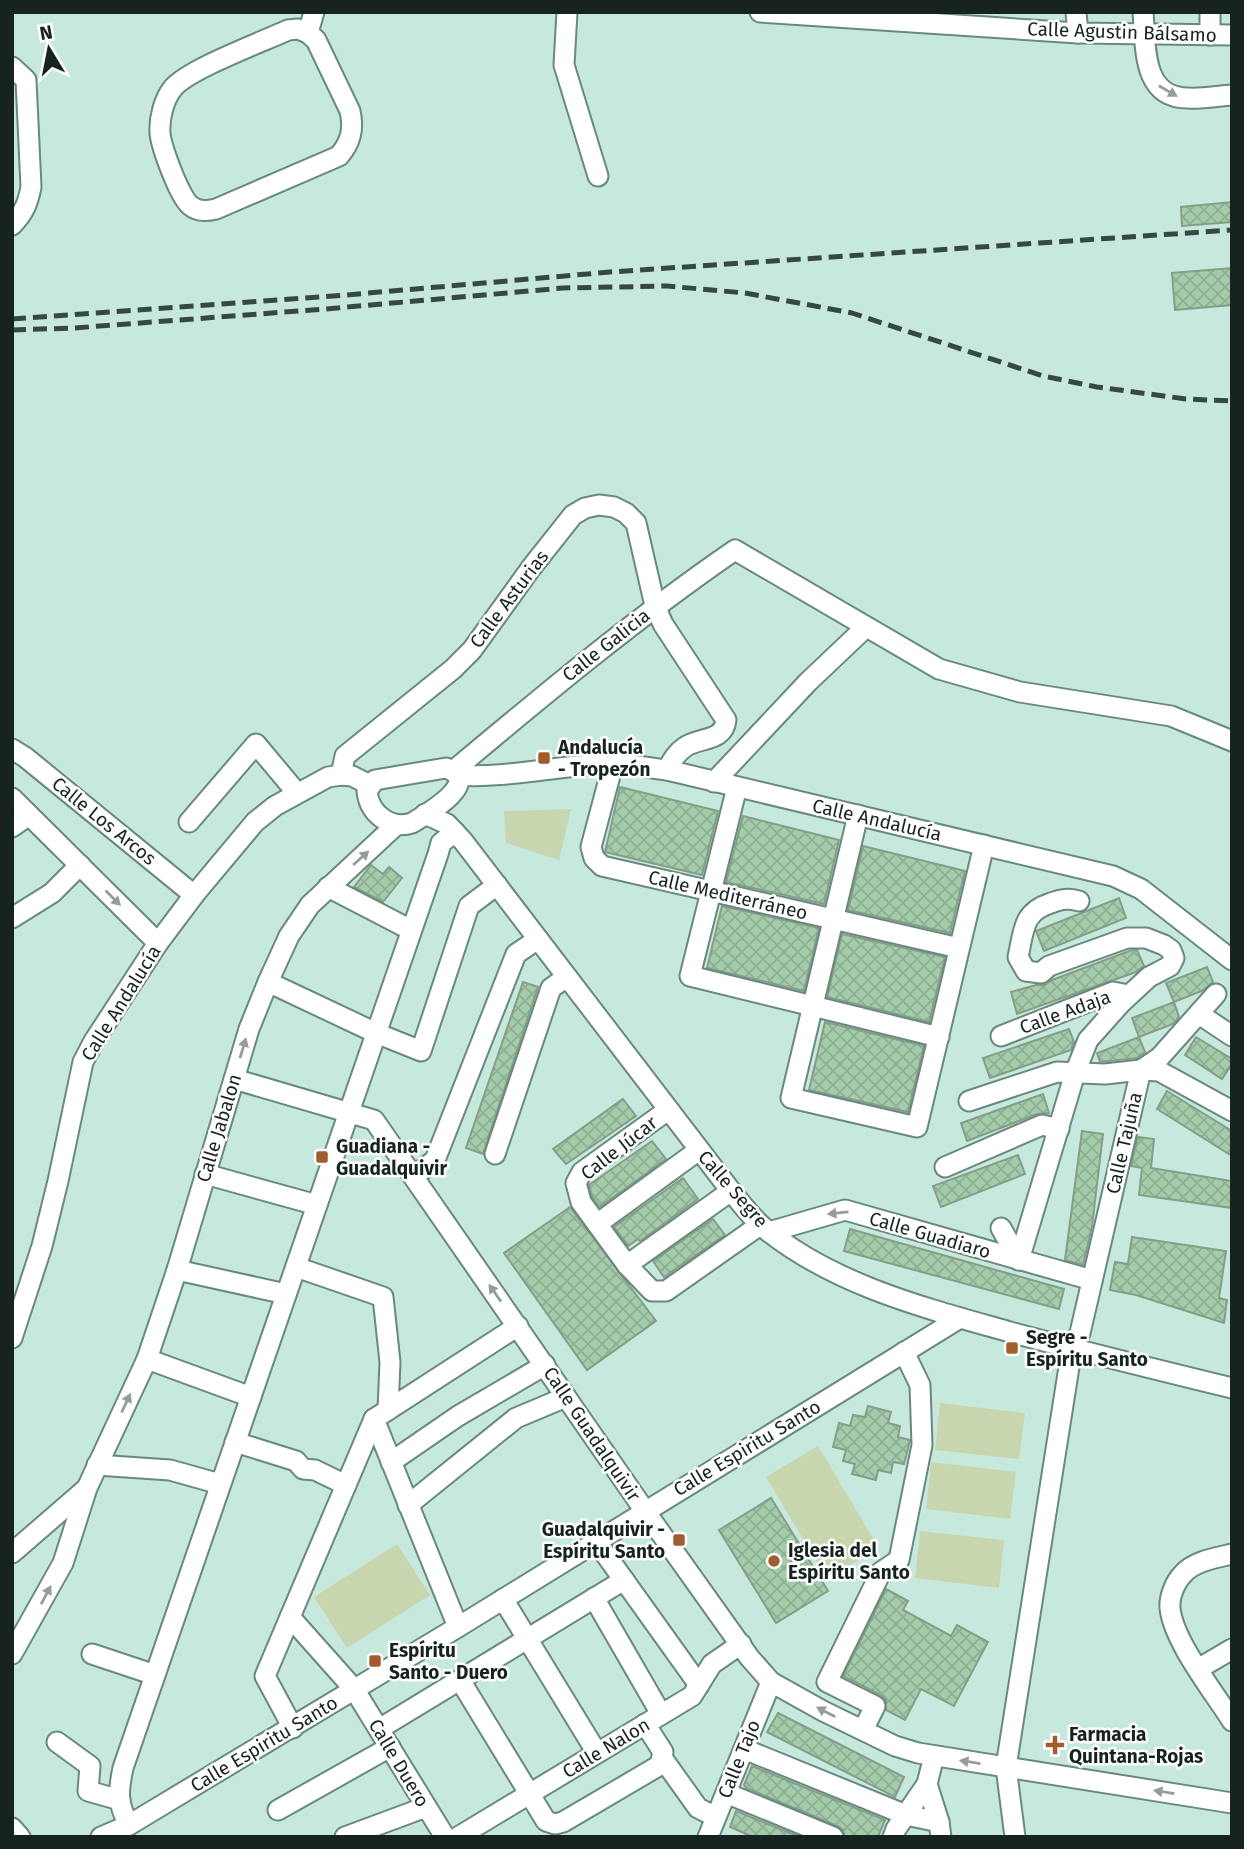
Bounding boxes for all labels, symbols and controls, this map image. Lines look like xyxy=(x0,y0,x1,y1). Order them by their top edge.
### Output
north arrow xyxy=(14,14,84,84)
street label: Calle Agustin Bálsamo xyxy=(1027,17,1217,47)
text: N xyxy=(38,20,54,45)
one-way arrow xyxy=(1158,85,1177,98)
street label: Calle Asturias xyxy=(465,545,553,652)
street label: Calle Galicia xyxy=(558,604,654,686)
place label: Andalucía - Tropezón xyxy=(557,736,650,781)
marker: Andalucía - Tropezón xyxy=(536,750,552,766)
street label: Calle Los Arcos xyxy=(47,772,161,870)
street label: Calle Andalucía xyxy=(810,794,944,846)
one-way arrow xyxy=(352,851,369,866)
street label: Calle Mediterráneo xyxy=(646,865,810,925)
one-way arrow xyxy=(104,889,121,905)
street label: Calle Andalucía xyxy=(76,941,166,1065)
street label: Calle Adaja xyxy=(1016,985,1114,1039)
one-way arrow xyxy=(238,1037,249,1058)
street label: Calle Jabalon xyxy=(192,1071,246,1185)
street label: Calle Tajuña xyxy=(1101,1090,1147,1196)
street label: Calle Júcar xyxy=(576,1111,662,1185)
place label: Guadiana - Guadalquivir xyxy=(336,1135,447,1180)
street label: Calle Segre xyxy=(693,1146,773,1232)
marker: Guadiana - Guadalquivir xyxy=(314,1149,330,1165)
street label: Calle Guadiaro xyxy=(867,1207,993,1263)
one-way arrow xyxy=(827,1208,849,1219)
one-way arrow xyxy=(488,1284,502,1302)
place label: Segre - Espíritu Santo xyxy=(1026,1326,1148,1371)
marker: Segre - Espíritu Santo xyxy=(1004,1340,1020,1356)
street label: Calle Guadalquivir xyxy=(539,1362,646,1506)
one-way arrow xyxy=(120,1393,132,1413)
street label: Calle Espiritu Santo xyxy=(669,1395,825,1501)
place label: Guadalquivir - Espíritu Santo xyxy=(542,1518,665,1563)
marker: Guadalquivir - Espíritu Santo xyxy=(671,1532,687,1548)
place label: Iglesia del Espíritu Santo xyxy=(788,1539,910,1584)
marker: Iglesia del Espíritu Santo xyxy=(766,1553,782,1569)
one-way arrow xyxy=(40,1585,52,1605)
place label: Espíritu Santo - Duero xyxy=(389,1639,508,1684)
marker: Espíritu Santo - Duero xyxy=(367,1653,383,1669)
street label: Calle Espiritu Santo xyxy=(186,1691,342,1797)
one-way arrow xyxy=(816,1707,836,1718)
street label: Calle Nalon xyxy=(558,1713,654,1783)
street label: Calle Duero xyxy=(364,1715,434,1811)
street label: Calle Tajo xyxy=(713,1716,765,1802)
place label: Farmacia Quintana-Rojas xyxy=(1069,1723,1203,1768)
marker: Farmacia Quintana-Rojas xyxy=(1047,1737,1063,1753)
one-way arrow xyxy=(959,1756,981,1767)
one-way arrow xyxy=(1153,1787,1175,1798)

